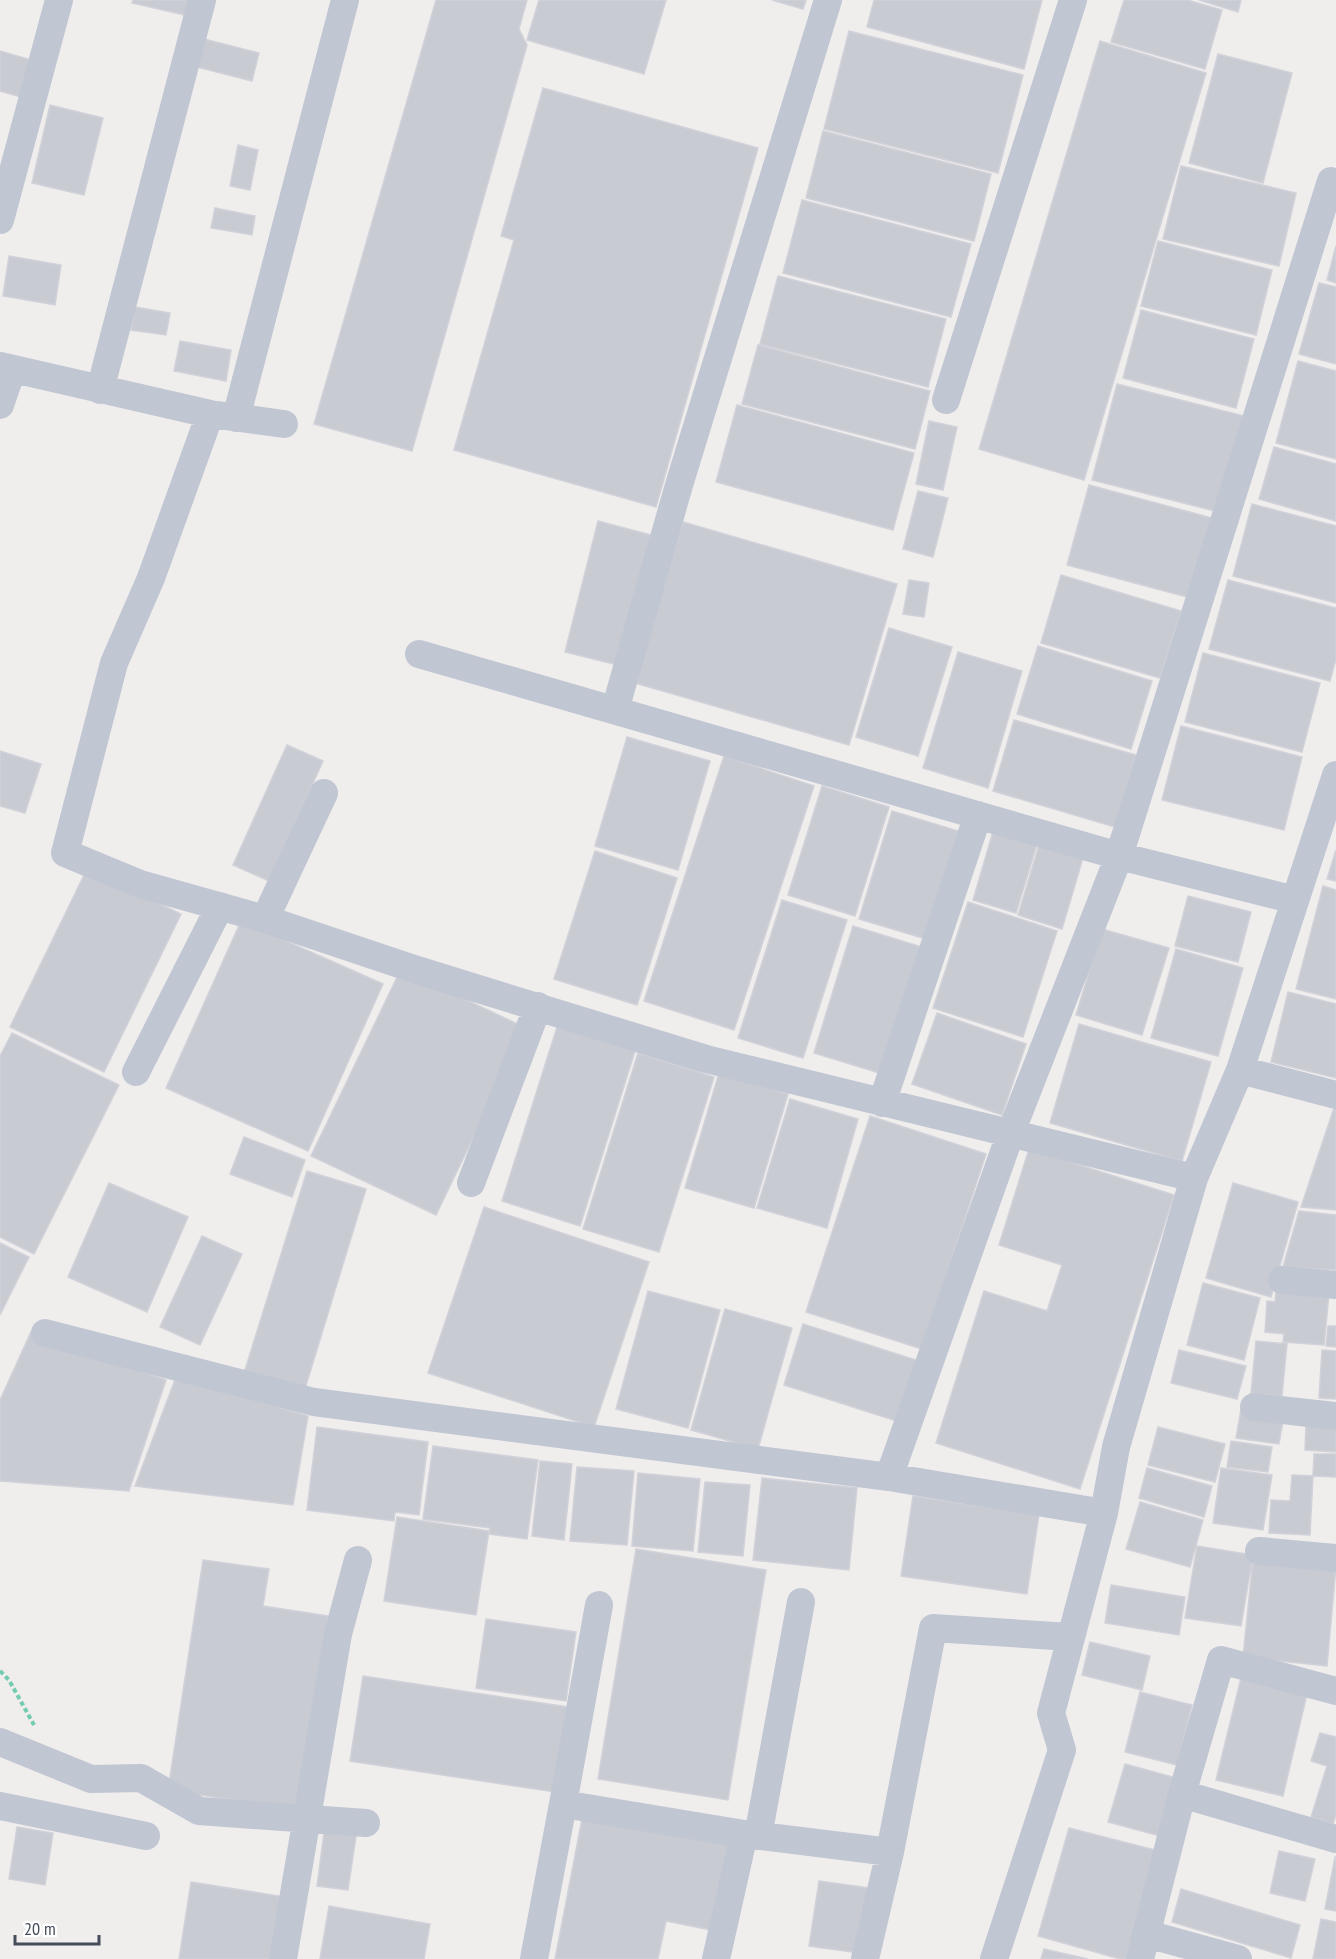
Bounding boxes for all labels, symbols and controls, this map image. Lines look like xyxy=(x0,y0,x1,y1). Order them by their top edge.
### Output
scale bar xyxy=(15,1908,99,1946)
text: 20 m xyxy=(24,1917,56,1940)

